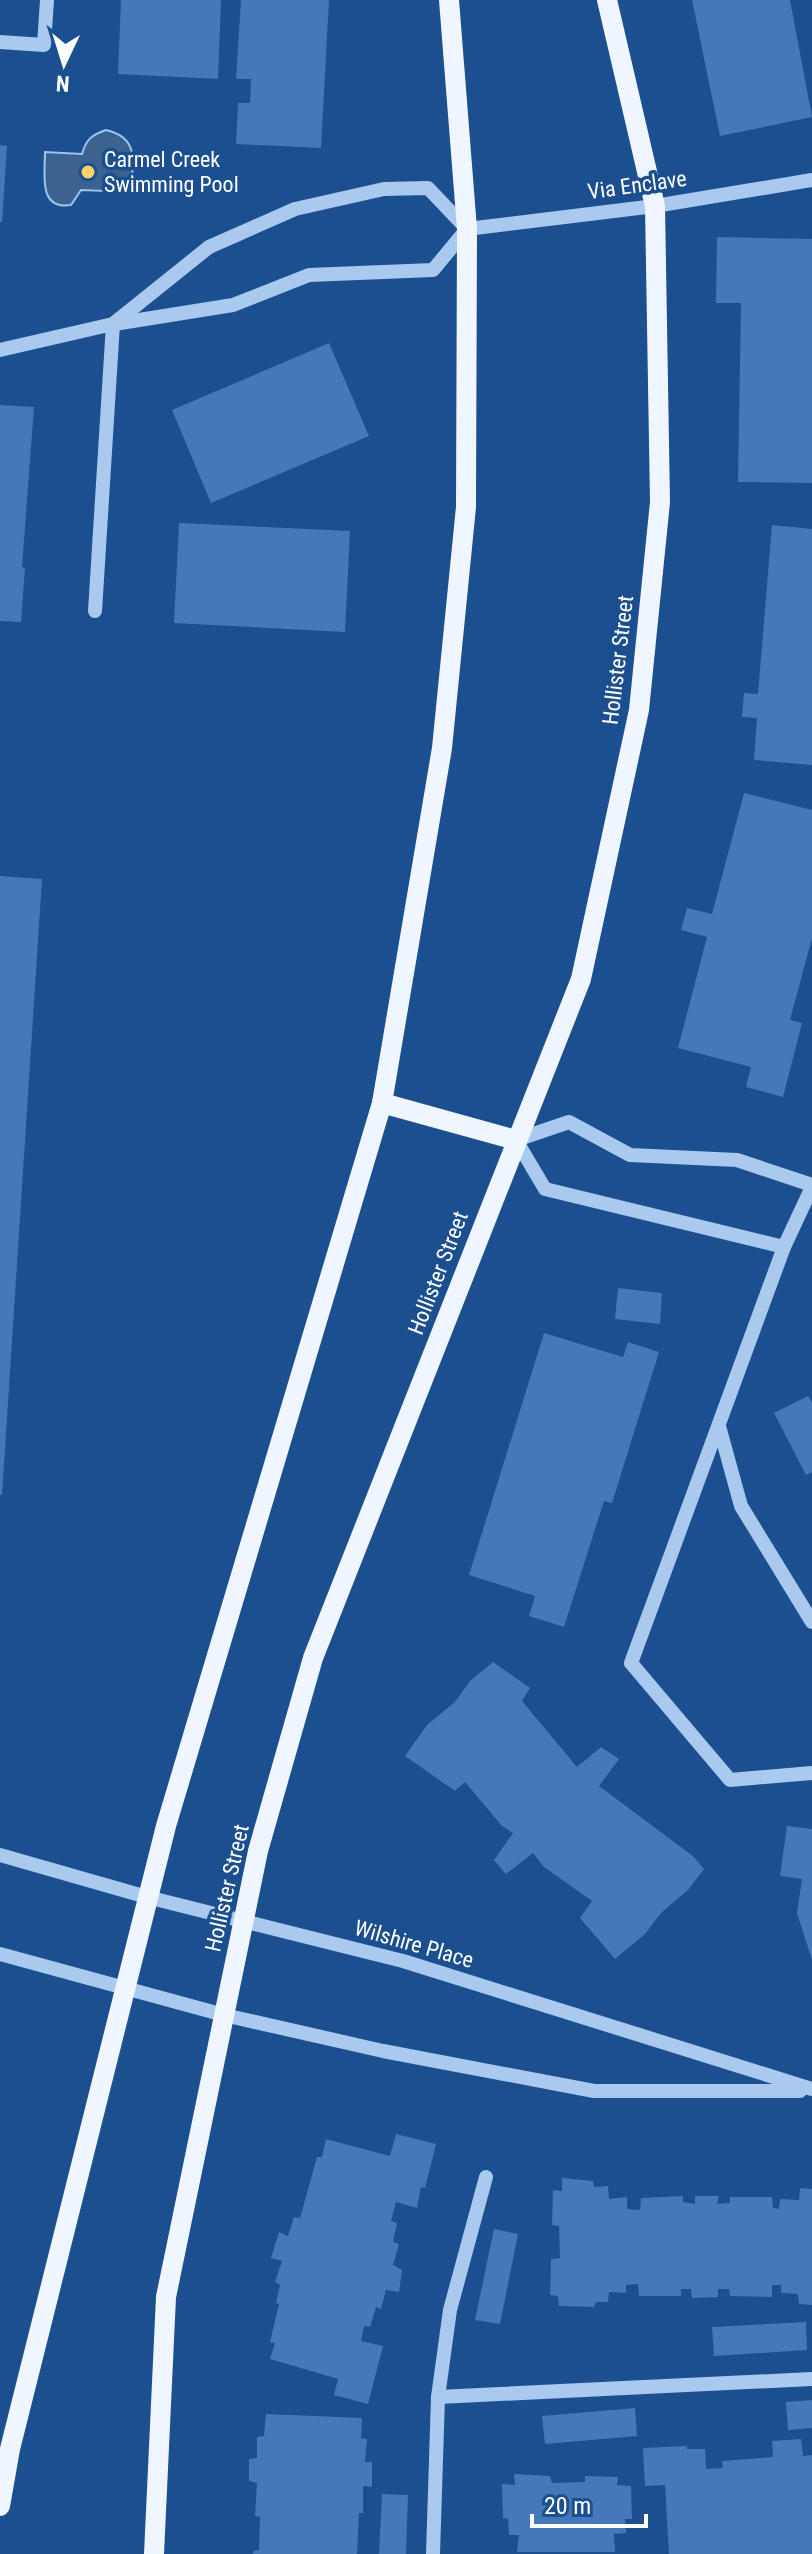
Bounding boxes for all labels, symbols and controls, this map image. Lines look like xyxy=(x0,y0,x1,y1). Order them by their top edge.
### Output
north arrow xyxy=(24,24,104,104)
text: N xyxy=(55,71,70,96)
place label: Carmel Creek Swimming Pool xyxy=(104,147,239,197)
marker: Carmel Creek Swimming Pool xyxy=(79,163,97,181)
street label: Via Enclave xyxy=(586,166,688,204)
street label: Hollister Street xyxy=(598,594,638,726)
street label: Hollister Street xyxy=(403,1208,473,1338)
street label: Hollister Street xyxy=(200,1822,254,1954)
street label: Wilshire Place xyxy=(352,1915,476,1973)
scale bar xyxy=(532,2478,646,2528)
text: 20 m xyxy=(544,2492,591,2520)

